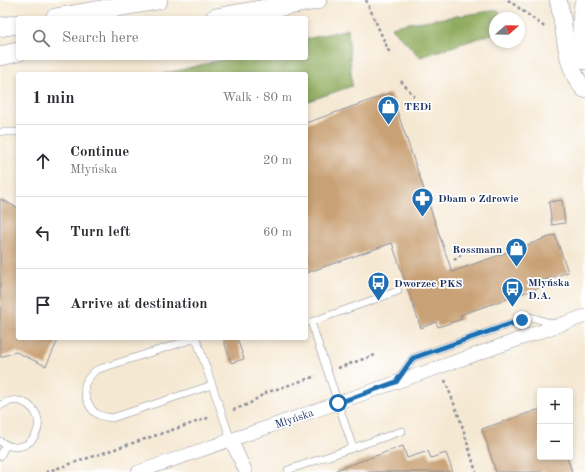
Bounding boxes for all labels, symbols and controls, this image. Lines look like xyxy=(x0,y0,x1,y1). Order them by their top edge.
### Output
north arrow xyxy=(489,12,525,48)
search box xyxy=(16,16,308,60)
icon: search xyxy=(30,27,52,49)
text: Search here xyxy=(62,31,139,46)
text: 1 min xyxy=(32,90,75,107)
text: Walk · 80 m xyxy=(223,91,292,104)
shop icon: TEDi xyxy=(376,93,402,126)
place label: TEDi xyxy=(404,102,431,113)
text: Continue xyxy=(70,145,129,160)
icon: ahead xyxy=(32,150,54,172)
text: 20 m xyxy=(263,154,292,167)
text: Młyńska xyxy=(70,163,117,176)
pharmacy icon: Dbam o Zdrowie xyxy=(410,185,436,218)
place label: Dbam o Zdrowie xyxy=(438,194,519,205)
icon: left xyxy=(32,222,54,244)
text: Turn left xyxy=(70,225,130,240)
text: 60 m xyxy=(263,226,292,239)
shop icon: Rossmann xyxy=(504,236,530,269)
place label: Rossmann xyxy=(452,245,502,256)
bus stop icon: Dworzec PKS xyxy=(366,270,392,303)
bus stop icon: Młyńska D.A. xyxy=(499,275,525,308)
place label: Młyńska D.A. xyxy=(528,278,570,302)
place label: Dworzec PKS xyxy=(394,279,463,290)
icon: arrive xyxy=(32,294,54,316)
text: Arrive at destination xyxy=(70,297,208,312)
route end xyxy=(513,311,531,329)
map controls xyxy=(537,388,573,460)
button: + xyxy=(537,388,573,424)
route start xyxy=(329,394,347,412)
street label: Młyńska xyxy=(274,408,316,431)
button: − xyxy=(537,424,573,460)

